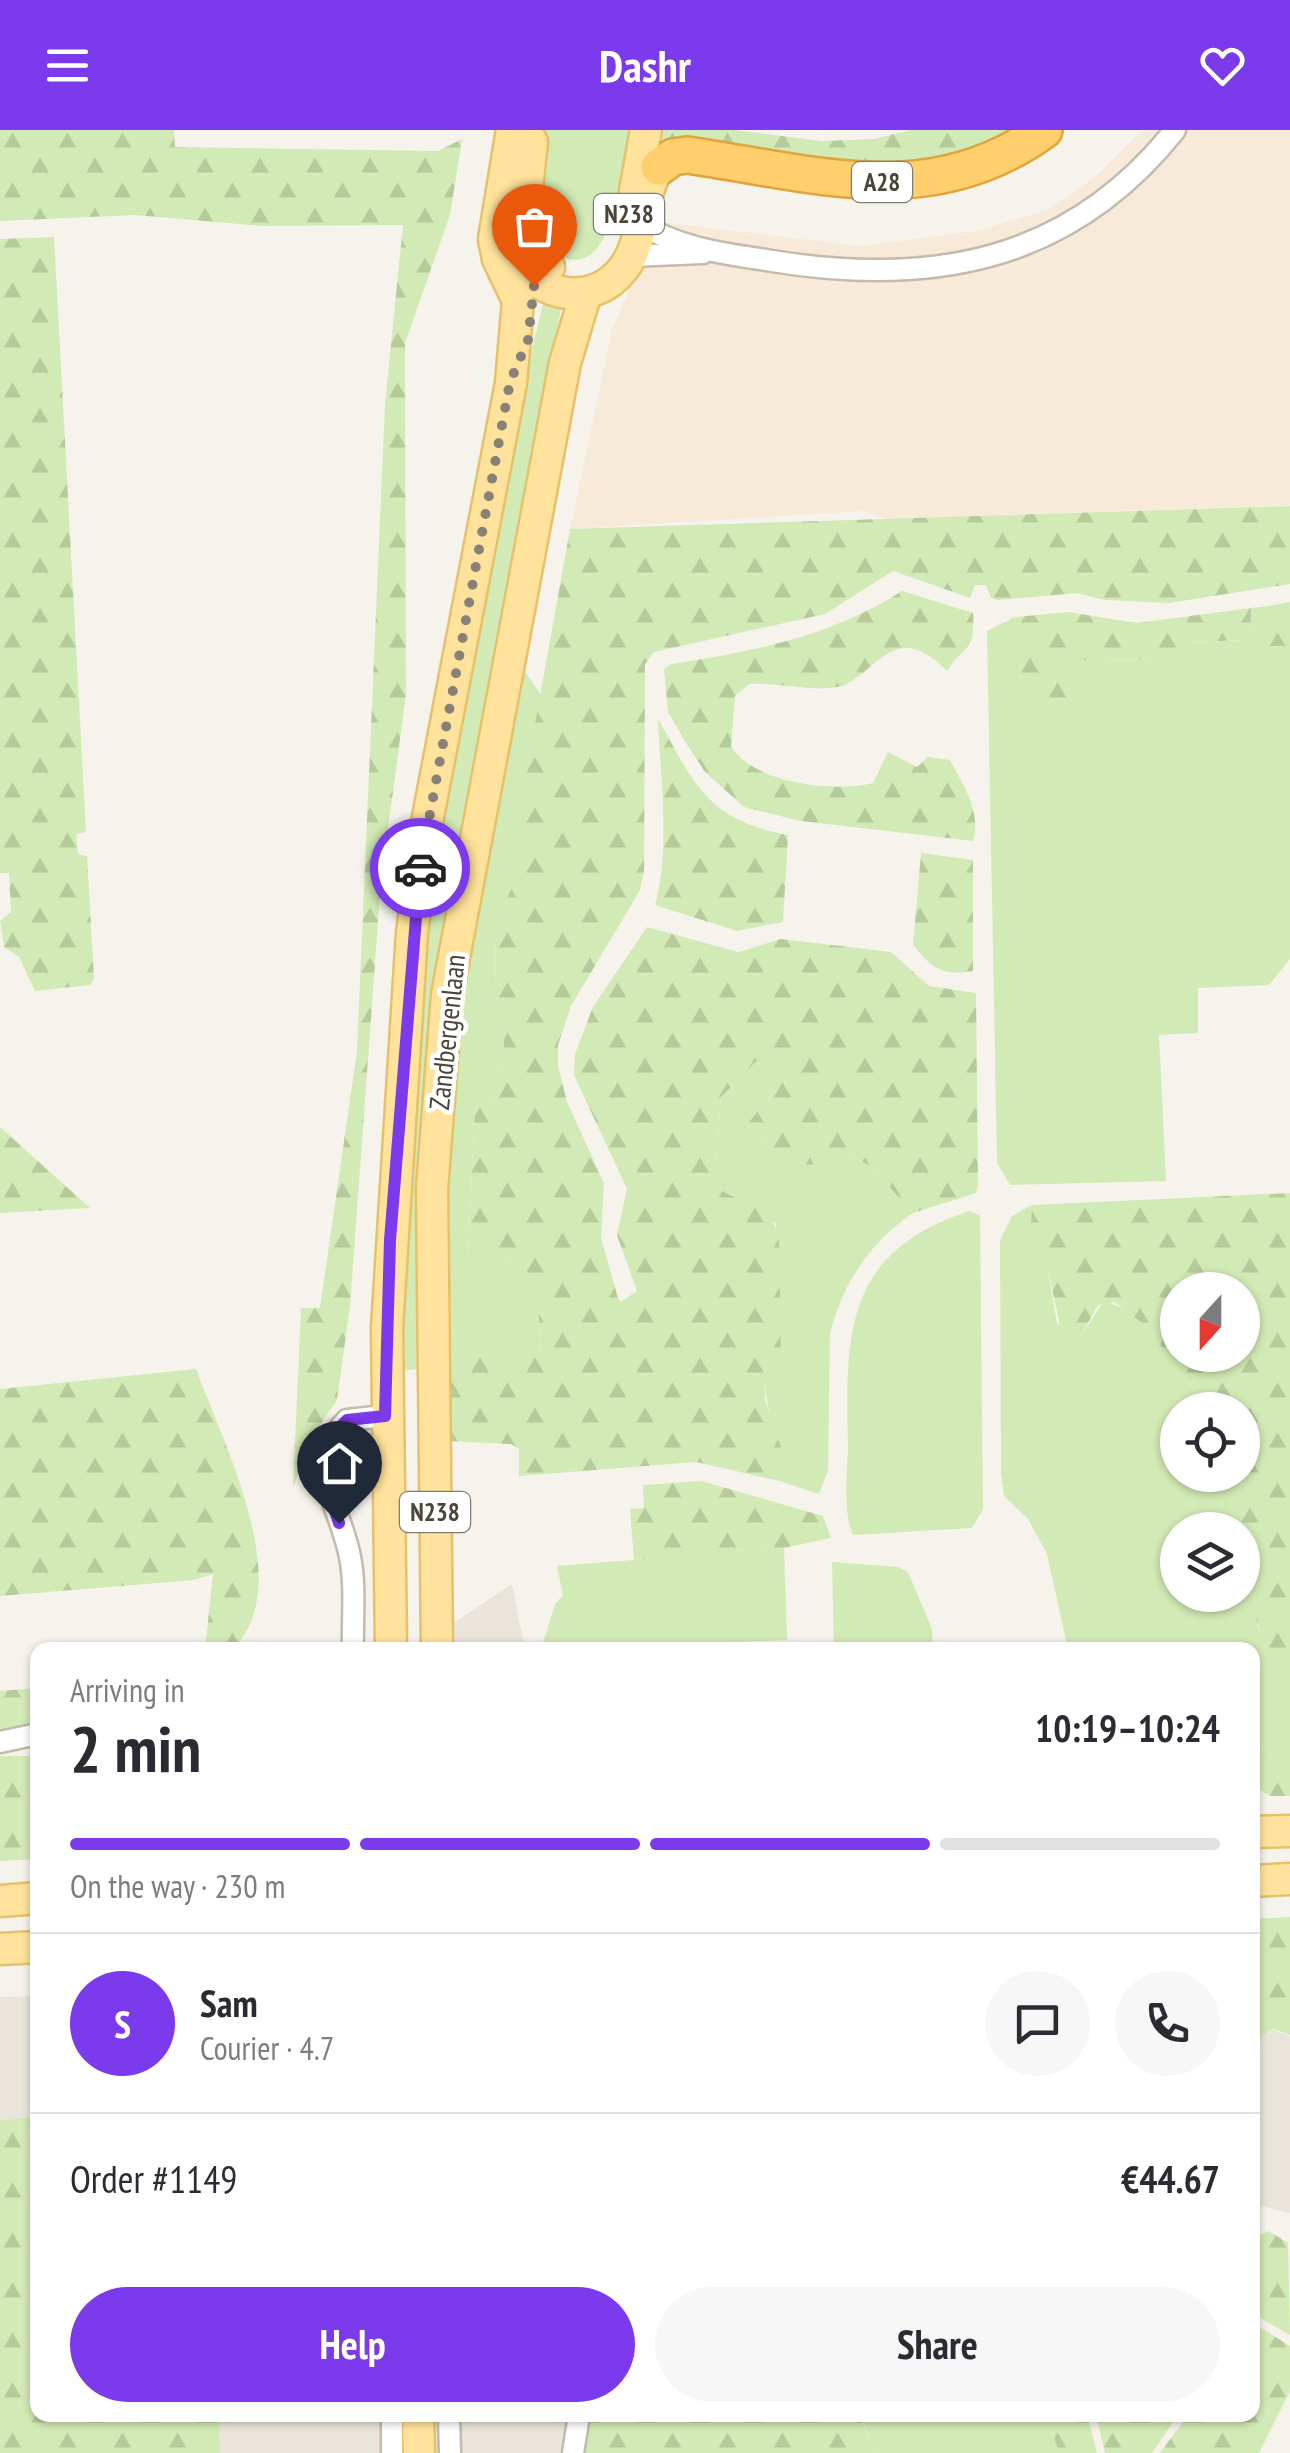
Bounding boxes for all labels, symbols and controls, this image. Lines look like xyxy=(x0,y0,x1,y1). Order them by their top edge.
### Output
text: Dashr xyxy=(599,36,691,94)
icon: menu xyxy=(40,38,95,93)
icon: heart xyxy=(1195,38,1250,93)
road number: A28 xyxy=(852,162,912,202)
pin xyxy=(492,184,577,287)
road number: N238 xyxy=(594,194,664,234)
icon: bag xyxy=(507,199,562,254)
courier xyxy=(370,818,470,918)
icon: car xyxy=(393,841,448,896)
street label: Zandbergenlaan xyxy=(420,952,473,1111)
north arrow xyxy=(1160,1272,1260,1372)
map controls xyxy=(1160,1272,1260,1612)
button: locate xyxy=(1160,1392,1260,1492)
pin xyxy=(297,1421,382,1524)
icon: home xyxy=(312,1436,367,1491)
road number: N238 xyxy=(400,1492,470,1532)
button: layers xyxy=(1160,1512,1260,1612)
text: Arriving in xyxy=(70,1669,185,1711)
text: 10:19–10:24 xyxy=(1035,1703,1220,1752)
text: 2 min xyxy=(70,1706,201,1790)
text: On the way · 230 m xyxy=(70,1865,285,1907)
button: chat xyxy=(985,1971,1090,2076)
button: phone xyxy=(1115,1971,1220,2076)
text: Sam xyxy=(200,1978,258,2027)
text: S xyxy=(114,1999,131,2048)
text: Courier · 4.7 xyxy=(200,2027,334,2069)
text: Order #1149 xyxy=(70,2154,237,2203)
text: €44.67 xyxy=(1121,2154,1220,2203)
button: Help xyxy=(70,2287,635,2402)
button: Share xyxy=(655,2287,1220,2402)

